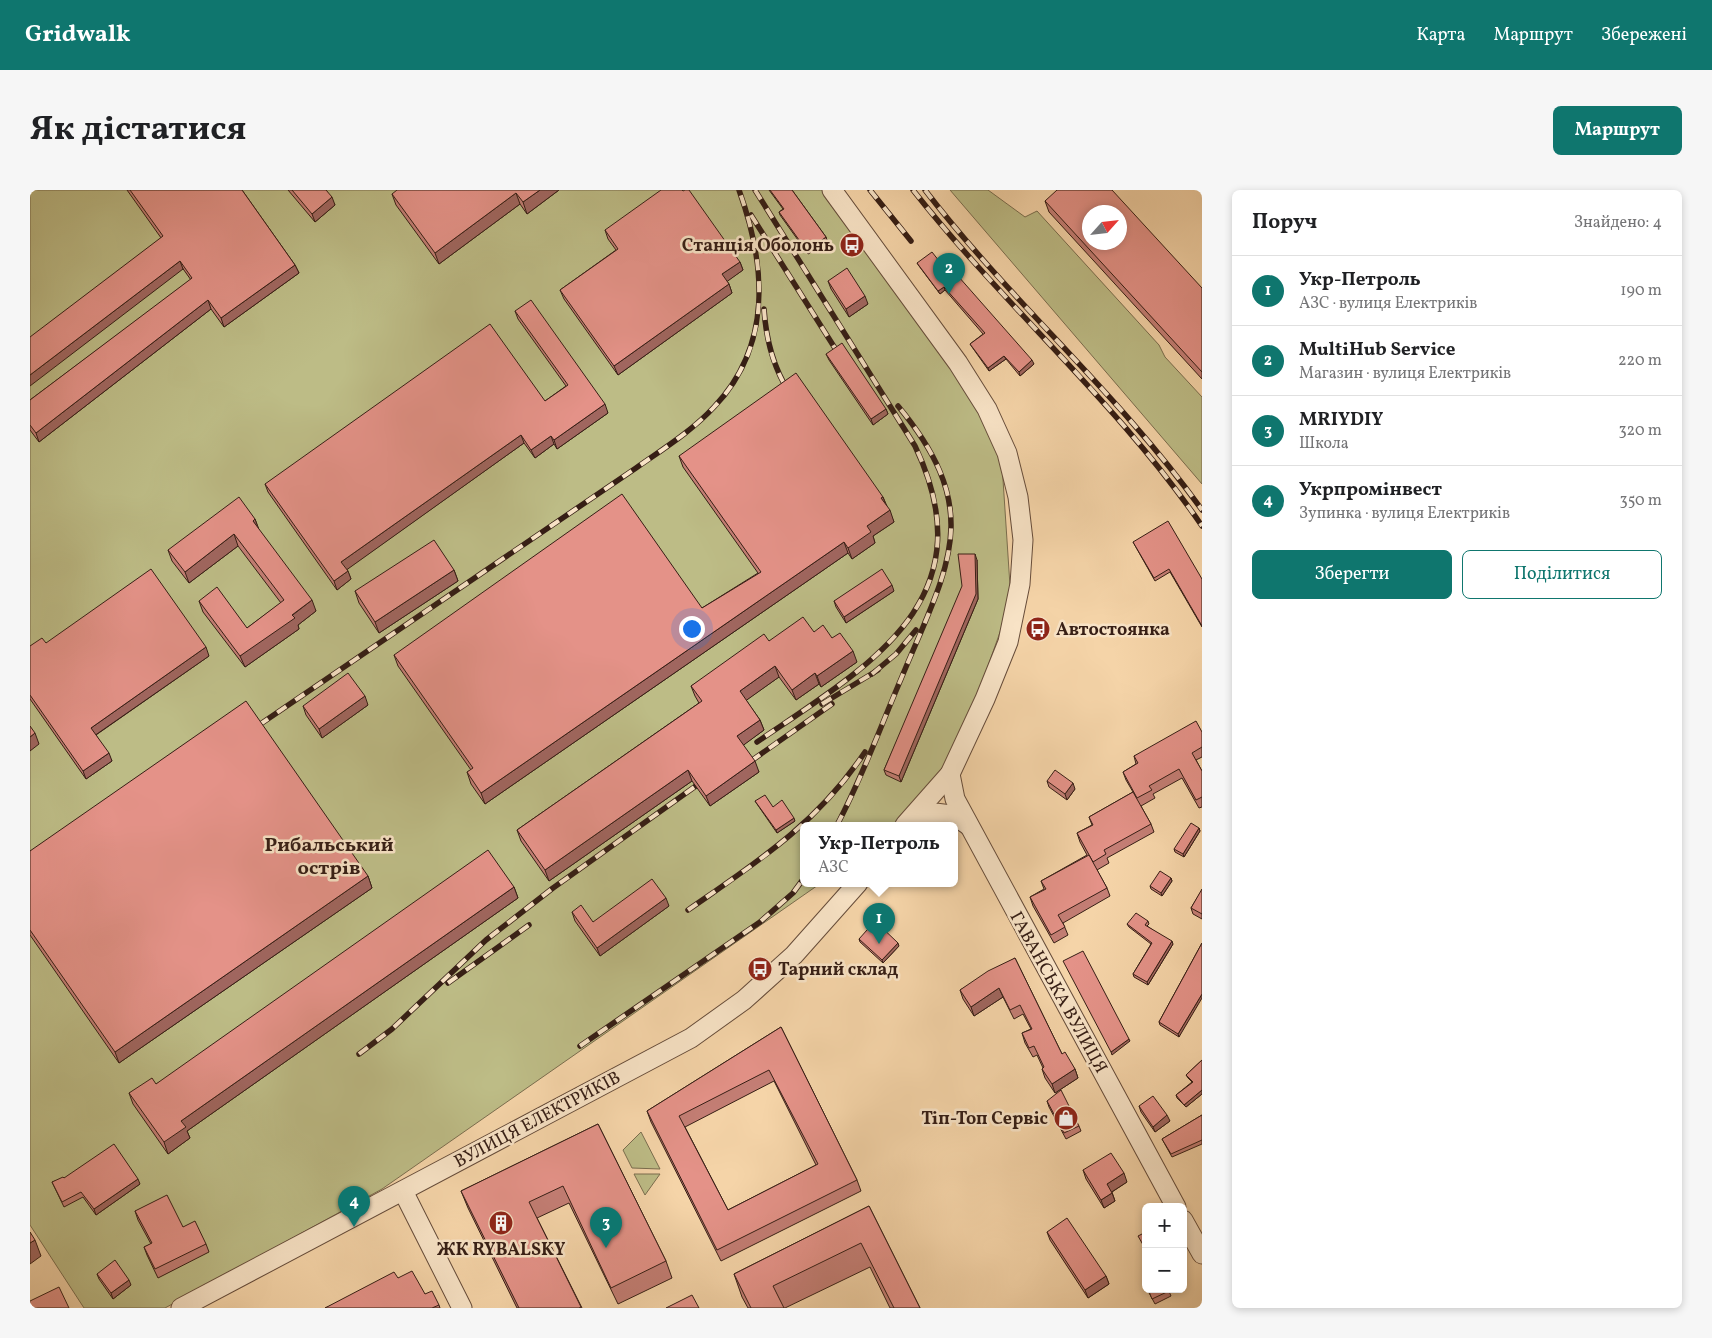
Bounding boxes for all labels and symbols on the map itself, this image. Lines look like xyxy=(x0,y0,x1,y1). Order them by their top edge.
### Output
north arrow xyxy=(1082,205,1127,250)
bus stop icon: Cтанція Оболонь xyxy=(839,232,865,258)
place label: Cтанція Оболонь xyxy=(682,234,834,259)
pin: 2 xyxy=(933,253,965,294)
your location xyxy=(679,616,705,642)
bus stop icon: Автостоянка xyxy=(1025,616,1051,642)
place label: Автостоянка xyxy=(1056,618,1170,643)
district label: Рибальський острів xyxy=(264,832,394,883)
pin: 1 xyxy=(863,903,895,944)
street label: ГАВАНСЬКА ВУЛИЦЯ xyxy=(1003,907,1113,1078)
bus stop icon: Тарний склад xyxy=(747,956,773,982)
place label: Тарний склад xyxy=(778,958,898,983)
street label: ВУЛИЦЯ ЕЛЕКТРИКІВ xyxy=(450,1066,625,1175)
shop icon: Тіп-Топ Сервіс xyxy=(1053,1105,1079,1131)
place label: Тіп-Топ Сервіс xyxy=(921,1107,1048,1132)
pin: 4 xyxy=(338,1186,370,1227)
pin: 3 xyxy=(590,1207,622,1248)
building icon: ЖК RYBALSKY xyxy=(488,1210,514,1236)
place label: ЖК RYBALSKY xyxy=(437,1238,566,1263)

